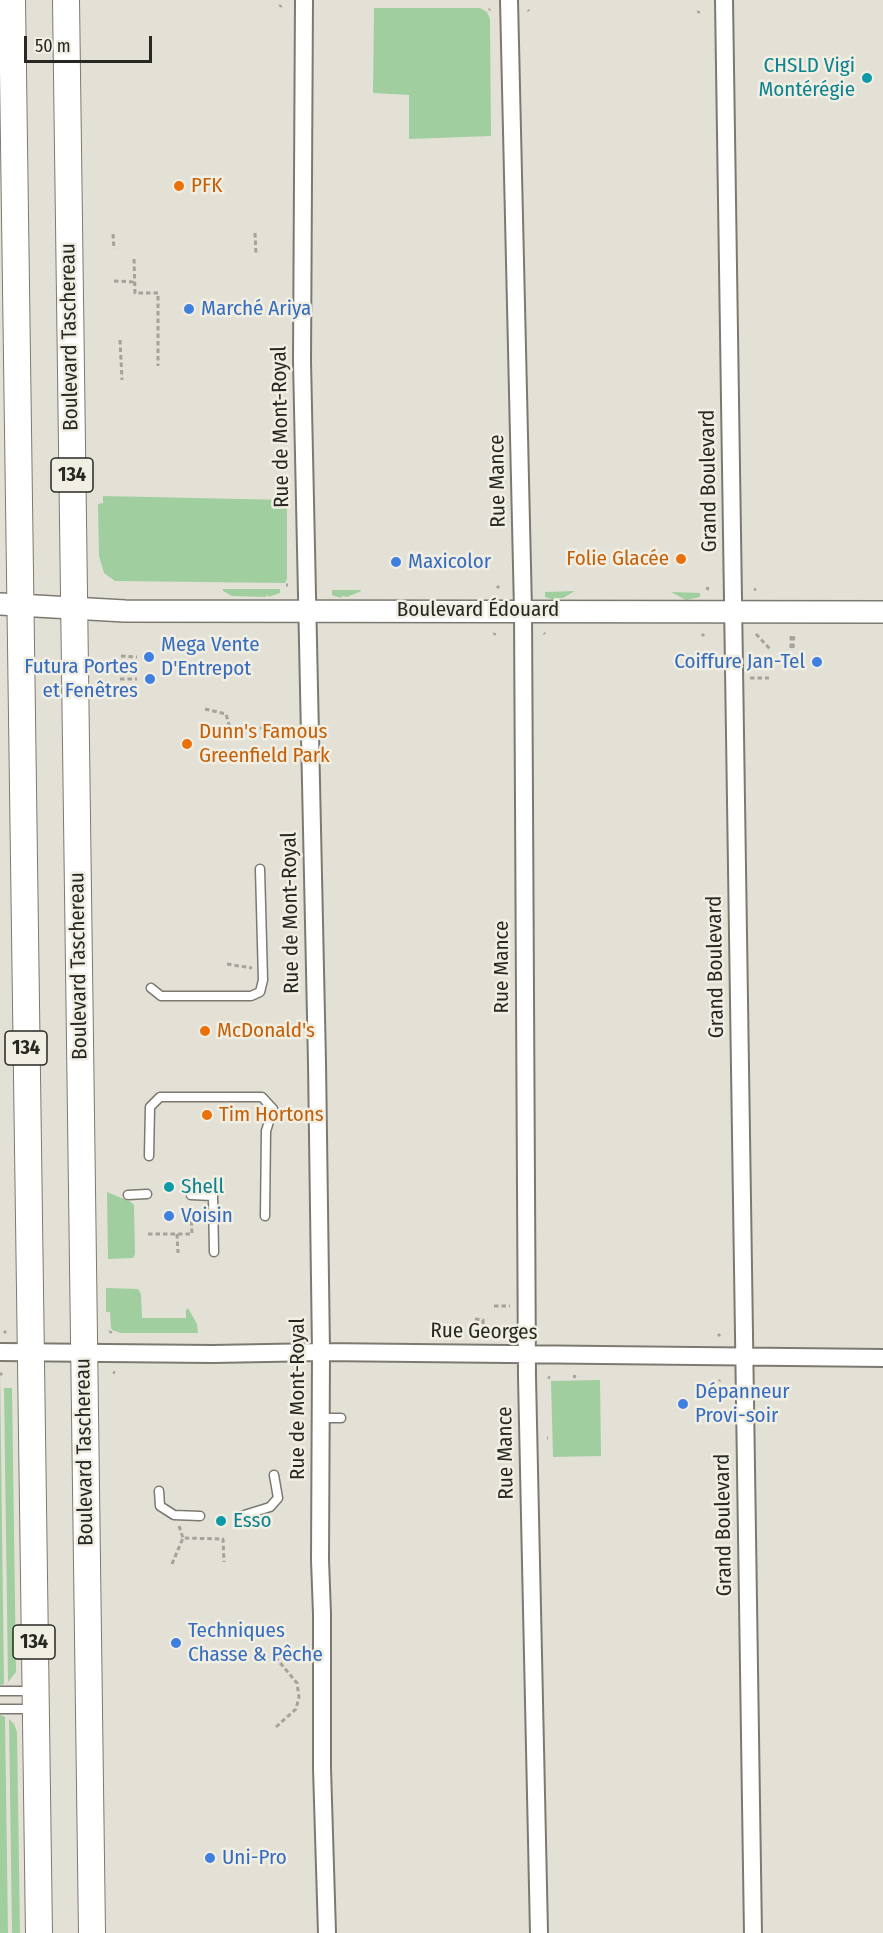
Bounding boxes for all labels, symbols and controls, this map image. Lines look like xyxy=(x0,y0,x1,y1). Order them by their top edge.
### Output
scale bar xyxy=(27,24,154,62)
text: 50 m xyxy=(35,35,71,57)
place label: CHSLD Vigi Montérégie xyxy=(758,53,855,103)
marker: CHSLD Vigi Montérégie xyxy=(860,71,874,85)
place label: PFK xyxy=(191,173,222,199)
marker: PFK xyxy=(172,179,186,193)
street label: Boulevard Taschereau xyxy=(56,243,84,431)
place label: Marché Ariya xyxy=(201,296,311,322)
marker: Marché Ariya xyxy=(182,302,196,316)
street label: Rue de Mont-Royal xyxy=(267,346,295,508)
street label: Grand Boulevard xyxy=(695,409,723,553)
street label: Rue Mance xyxy=(485,434,511,528)
road number: 134 xyxy=(51,458,93,492)
place label: Folie Glacée xyxy=(566,546,669,572)
place label: Maxicolor xyxy=(408,549,491,575)
marker: Folie Glacée xyxy=(674,552,688,566)
marker: Maxicolor xyxy=(389,555,403,569)
street label: Boulevard Édouard xyxy=(397,597,559,623)
place label: Mega Vente D'Entrepot xyxy=(161,632,260,682)
place label: Coiffure Jan-Tel xyxy=(674,649,805,675)
marker: Mega Vente D'Entrepot xyxy=(142,650,156,664)
place label: Futura Portes et Fenêtres xyxy=(24,654,138,704)
marker: Coiffure Jan-Tel xyxy=(810,655,824,669)
marker: Futura Portes et Fenêtres xyxy=(143,672,157,686)
place label: Dunn's Famous Greenfield Park xyxy=(199,719,330,769)
marker: Dunn's Famous Greenfield Park xyxy=(180,737,194,751)
street label: Rue de Mont-Royal xyxy=(277,832,305,994)
street label: Boulevard Taschereau xyxy=(65,872,93,1060)
street label: Grand Boulevard xyxy=(702,895,730,1039)
street label: Rue Mance xyxy=(489,921,515,1013)
place label: McDonald's xyxy=(217,1018,315,1044)
marker: McDonald's xyxy=(198,1024,212,1038)
road number: 134 xyxy=(5,1031,47,1065)
place label: Tim Hortons xyxy=(219,1102,324,1128)
marker: Tim Hortons xyxy=(200,1108,214,1122)
place label: Shell xyxy=(181,1174,224,1200)
marker: Shell xyxy=(162,1180,176,1194)
place label: Voisin xyxy=(181,1203,233,1229)
marker: Voisin xyxy=(162,1209,176,1223)
street label: Rue de Mont-Royal xyxy=(285,1318,311,1480)
street label: Rue Georges xyxy=(430,1318,538,1346)
street label: Boulevard Taschereau xyxy=(71,1358,99,1546)
place label: Dépanneur Provi-soir xyxy=(695,1379,790,1429)
marker: Dépanneur Provi-soir xyxy=(676,1397,690,1411)
street label: Rue Mance xyxy=(493,1406,519,1500)
street label: Grand Boulevard xyxy=(710,1453,738,1597)
place label: Esso xyxy=(233,1508,272,1534)
marker: Esso xyxy=(214,1514,228,1528)
place label: Techniques Chasse & Pêche xyxy=(188,1618,323,1668)
road number: 134 xyxy=(13,1625,55,1659)
marker: Techniques Chasse & Pêche xyxy=(169,1636,183,1650)
place label: Uni-Pro xyxy=(222,1845,287,1871)
marker: Uni-Pro xyxy=(203,1851,217,1865)

